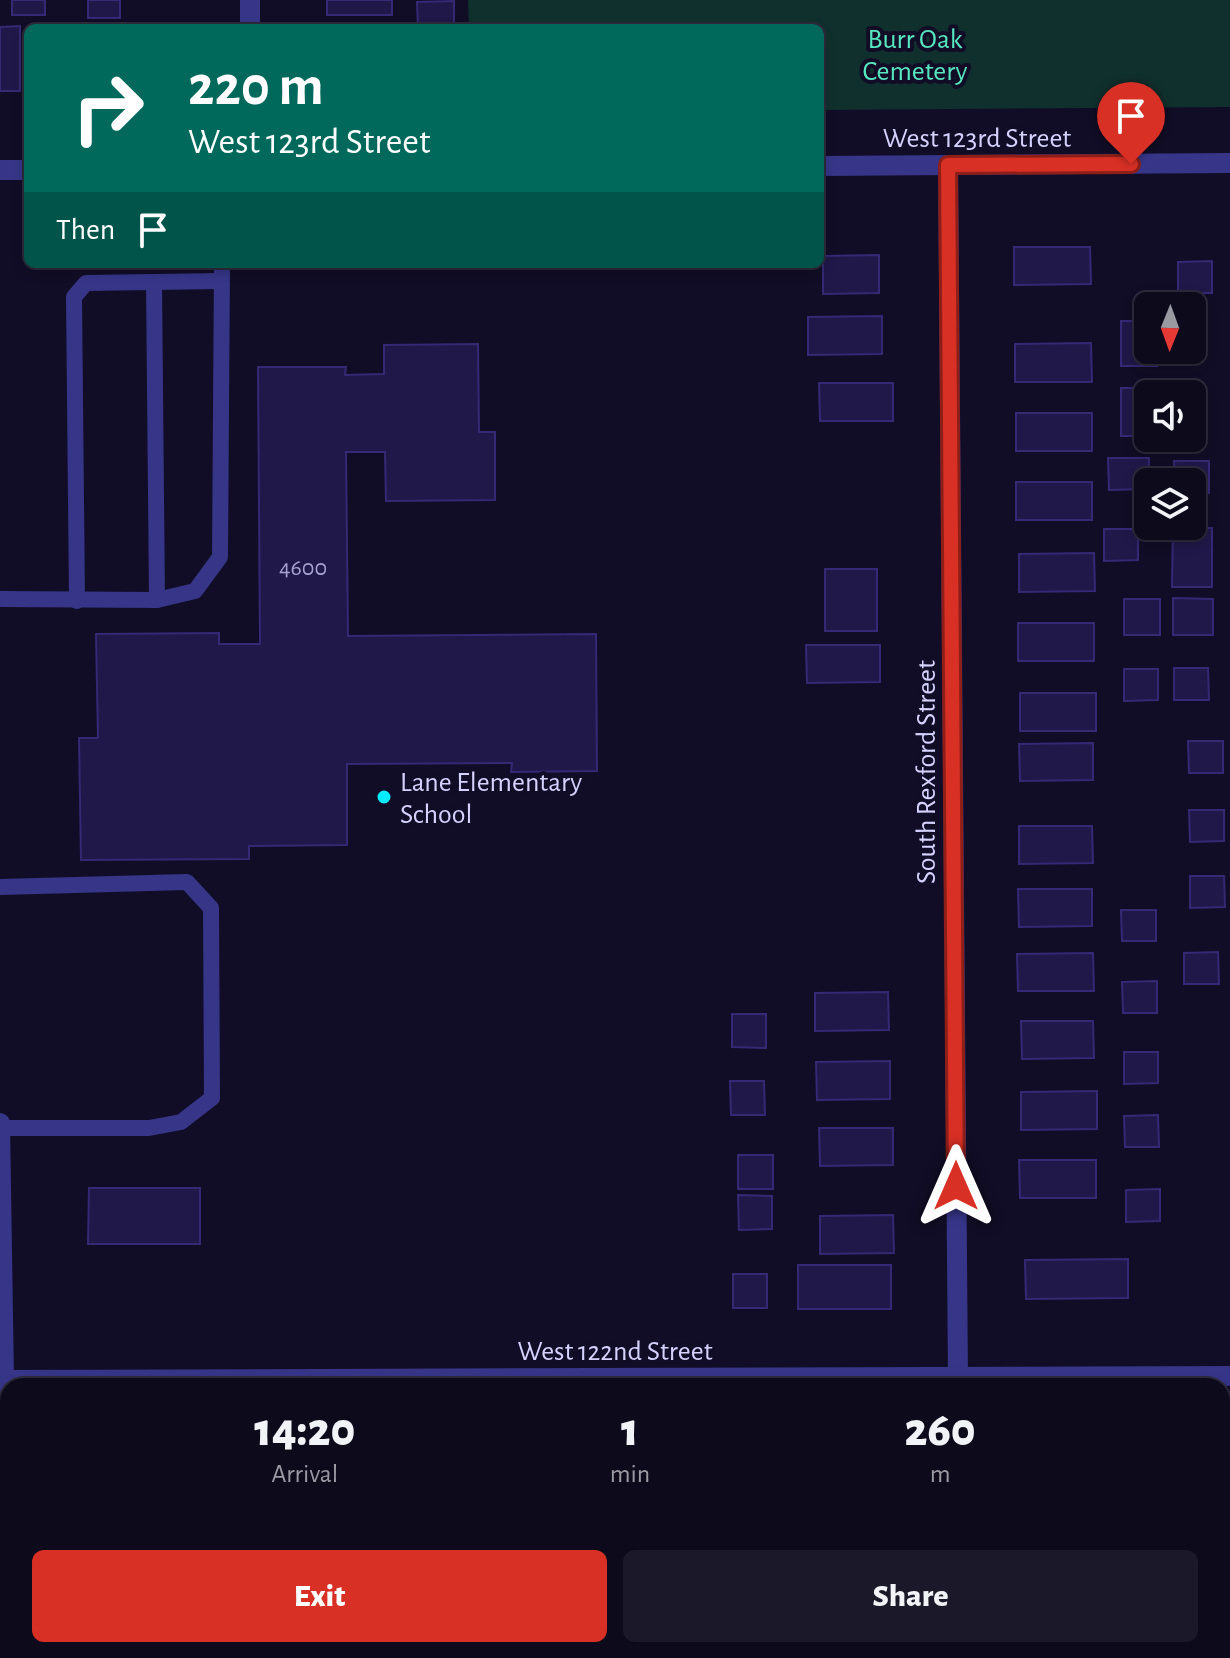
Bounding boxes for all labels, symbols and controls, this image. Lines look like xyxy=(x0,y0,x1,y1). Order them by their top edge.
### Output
park label: Burr Oak Cemetery xyxy=(862,26,968,86)
icon: right xyxy=(56,56,160,160)
text: 220 m xyxy=(188,59,324,115)
pin xyxy=(1097,82,1165,164)
icon: arrive xyxy=(1109,94,1153,138)
text: West 123rd Street xyxy=(188,124,430,160)
street label: West 123rd Street xyxy=(883,125,1071,153)
icon: arrive xyxy=(131,208,175,252)
text: Then xyxy=(56,215,115,245)
north arrow xyxy=(1134,292,1206,364)
map controls xyxy=(1134,292,1206,540)
button: sound xyxy=(1134,380,1206,452)
button: layers xyxy=(1134,468,1206,540)
house number: 4600 xyxy=(279,556,327,580)
street label: South Rexford Street xyxy=(913,660,941,884)
place label: Lane Elementary School xyxy=(400,769,582,829)
marker: Lane Elementary School xyxy=(375,788,393,806)
position arrow xyxy=(914,1144,998,1228)
street label: West 122nd Street xyxy=(517,1338,713,1366)
text: 14:20 xyxy=(254,1407,355,1455)
text: 1 xyxy=(621,1407,639,1455)
text: 260 xyxy=(904,1407,976,1455)
text: Arrival xyxy=(271,1461,338,1487)
text: min xyxy=(610,1461,650,1487)
text: m xyxy=(930,1461,950,1487)
button: Exit xyxy=(32,1550,607,1642)
button: Share xyxy=(623,1550,1198,1642)

